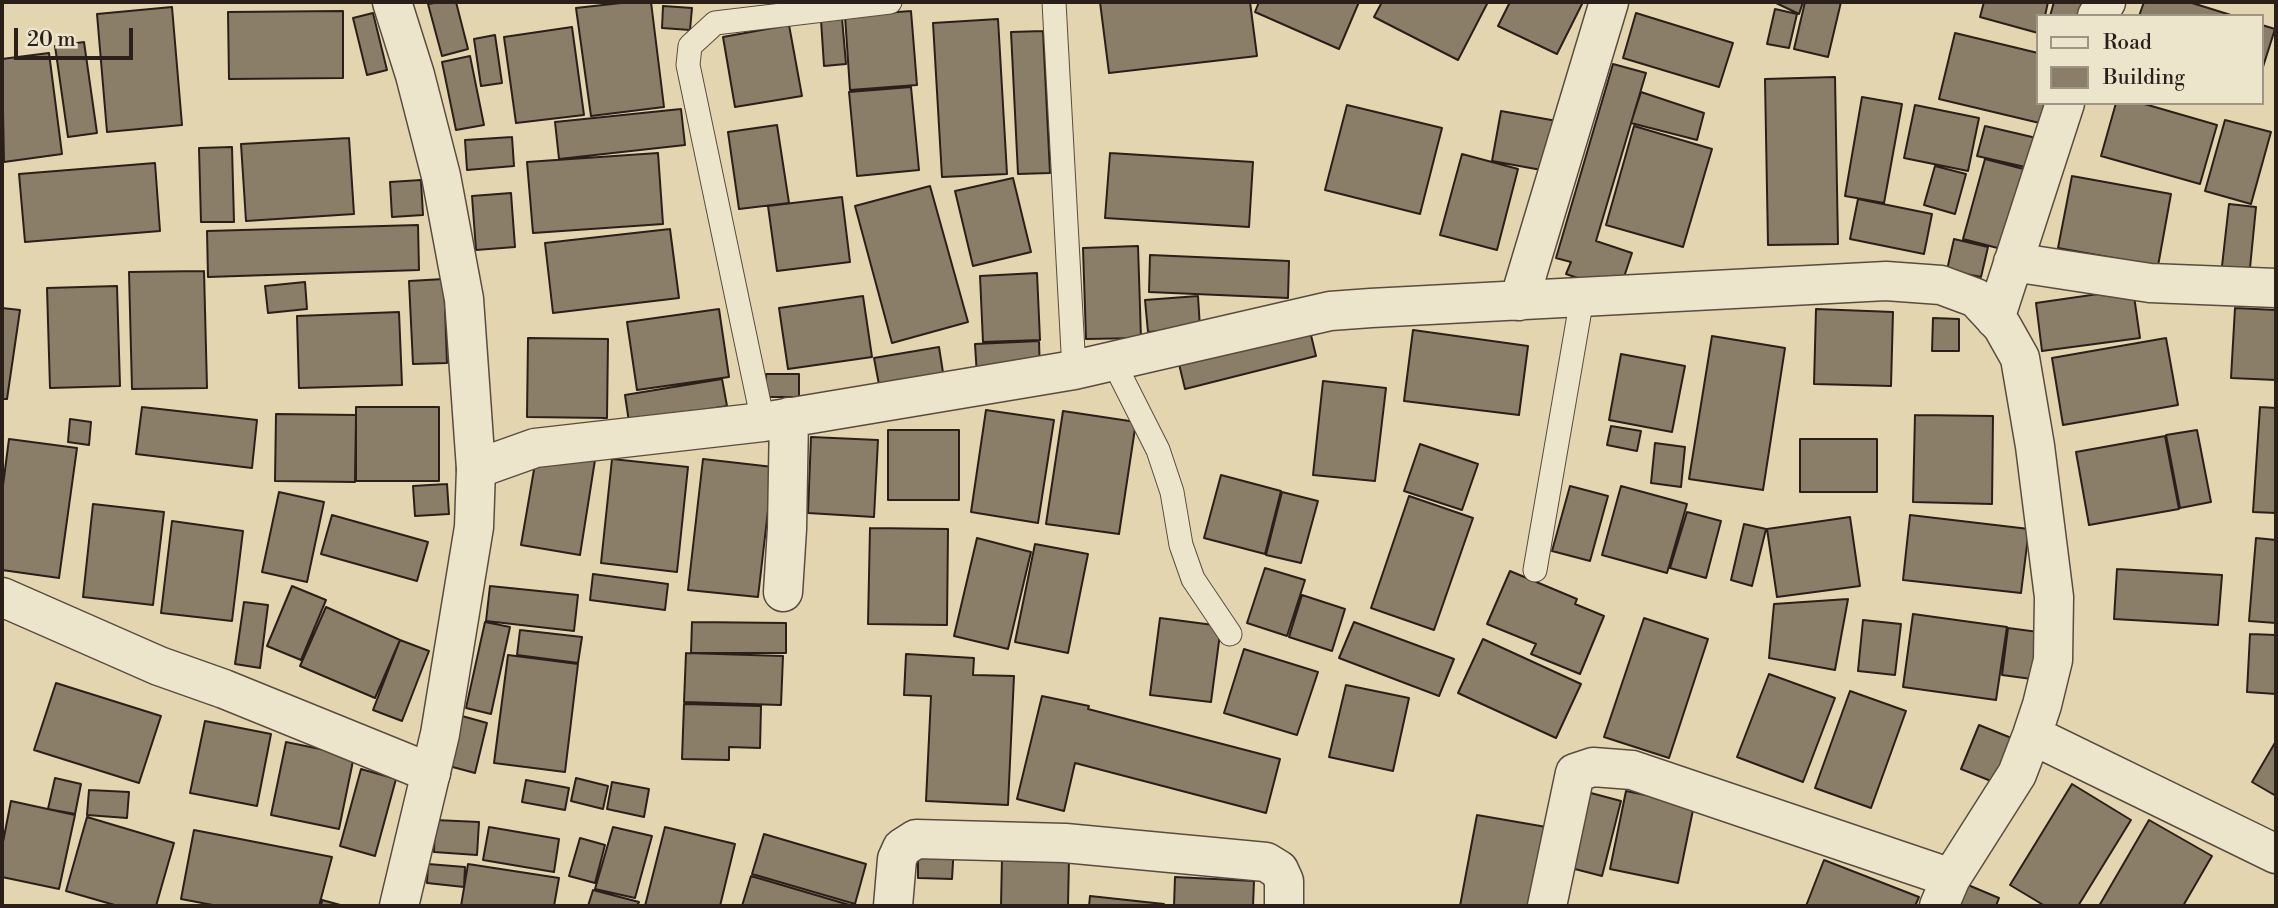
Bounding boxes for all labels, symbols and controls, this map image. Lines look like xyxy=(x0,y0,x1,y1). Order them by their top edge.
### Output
scale bar xyxy=(18,14,136,58)
legend xyxy=(2036,14,2264,105)
text: 20 m xyxy=(27,27,76,53)
text: Road xyxy=(2103,30,2152,56)
text: Building xyxy=(2103,65,2185,91)

